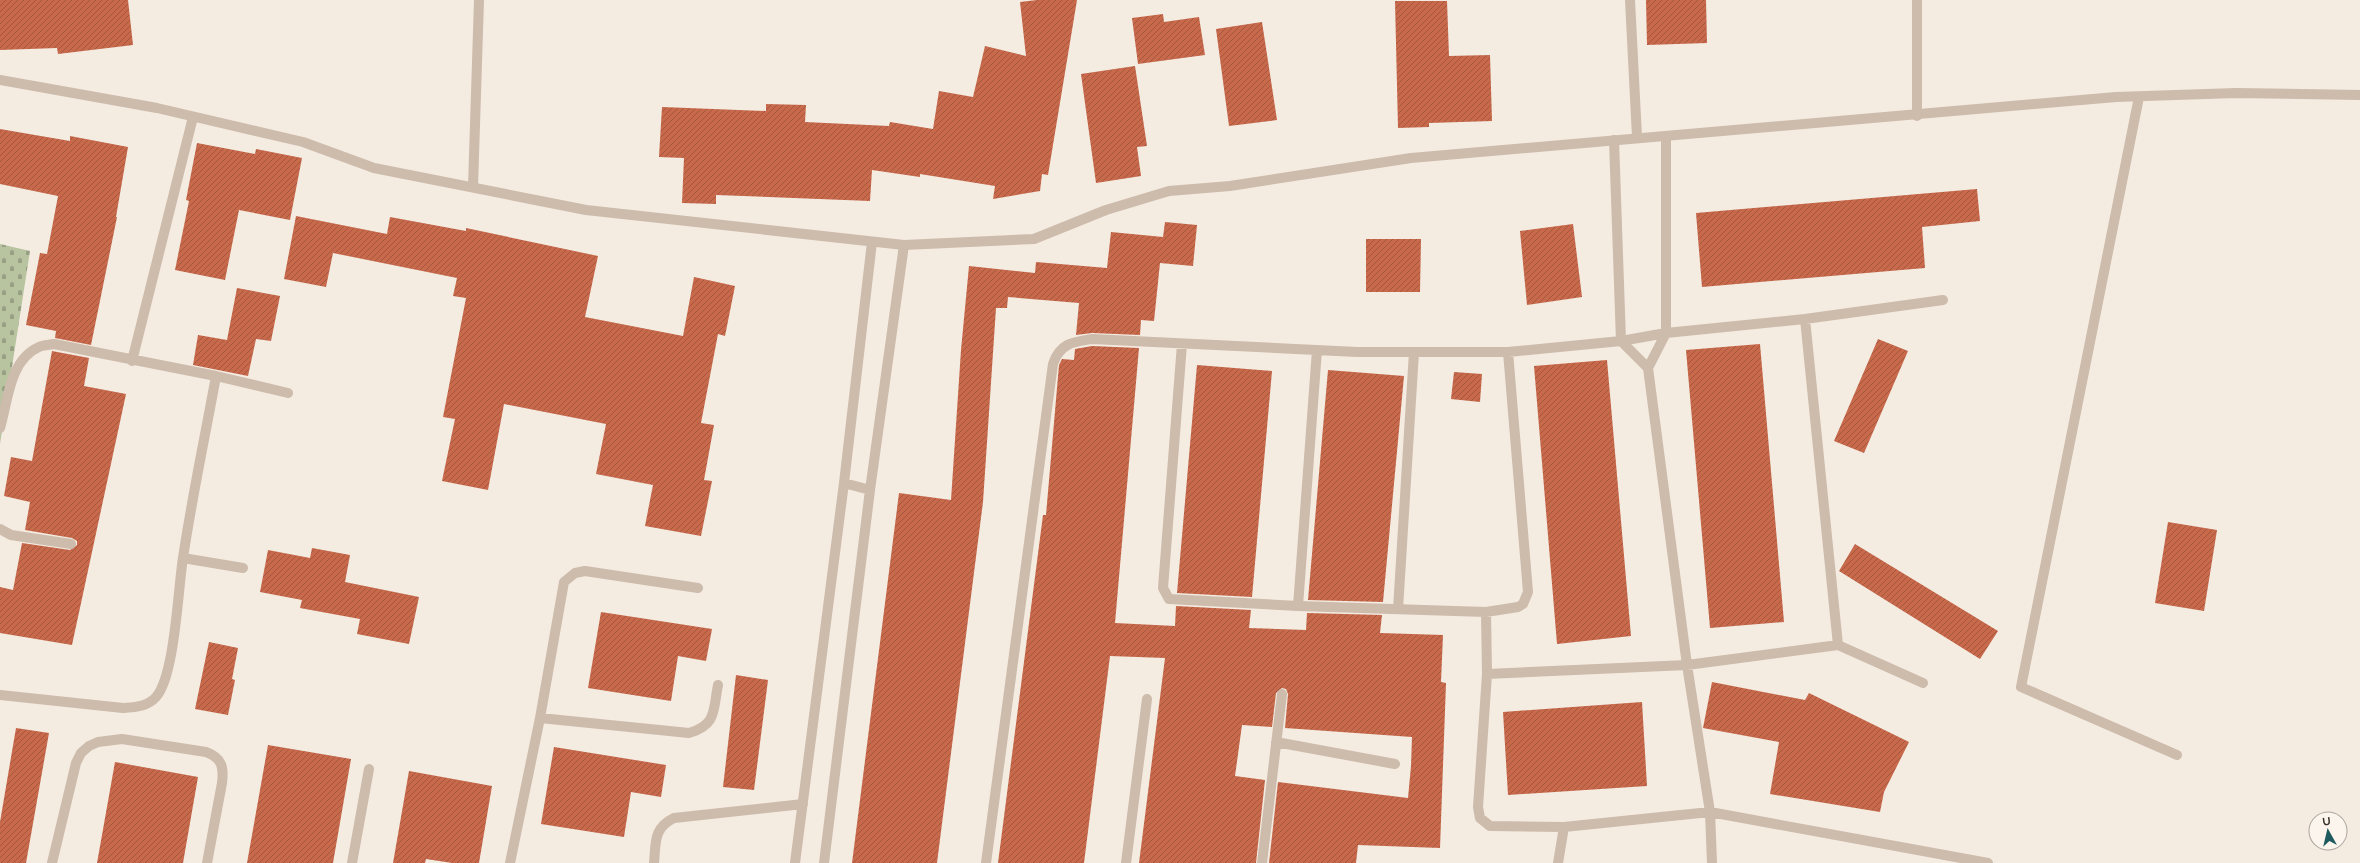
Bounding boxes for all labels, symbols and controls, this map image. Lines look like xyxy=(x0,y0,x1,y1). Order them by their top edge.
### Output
north arrow xyxy=(2308,811,2348,851)
text: U xyxy=(2322,815,2332,829)

